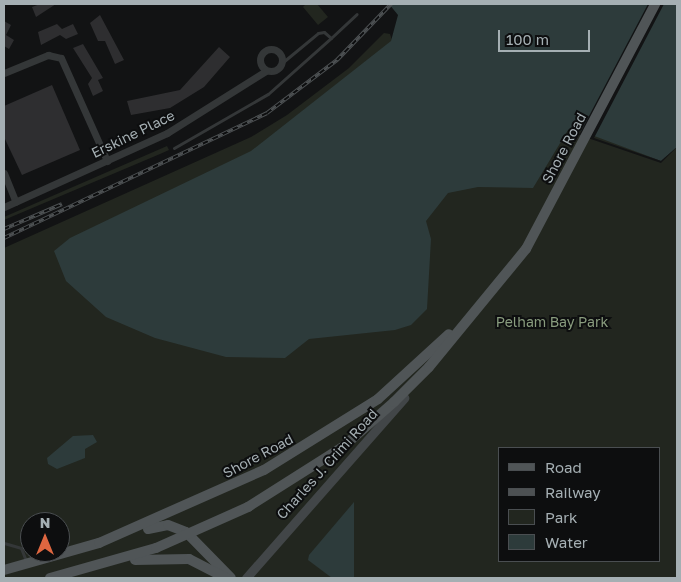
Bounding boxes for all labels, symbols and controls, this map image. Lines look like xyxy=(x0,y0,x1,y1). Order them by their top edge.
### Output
scale bar xyxy=(501,20,594,52)
text: 100 m xyxy=(506,30,549,48)
street label: Erskine Place xyxy=(89,107,177,161)
street label: Shore Road xyxy=(538,110,590,186)
park label: Pelham Bay Park xyxy=(496,314,608,330)
street label: Charles J. Crimi Road xyxy=(273,405,381,523)
street label: Shore Road xyxy=(220,430,296,482)
legend xyxy=(498,447,661,562)
text: Road xyxy=(545,458,582,476)
text: Railway xyxy=(545,483,601,501)
text: Park xyxy=(545,508,577,526)
north arrow xyxy=(20,512,70,562)
text: N xyxy=(40,514,50,531)
text: Water xyxy=(545,533,588,551)

